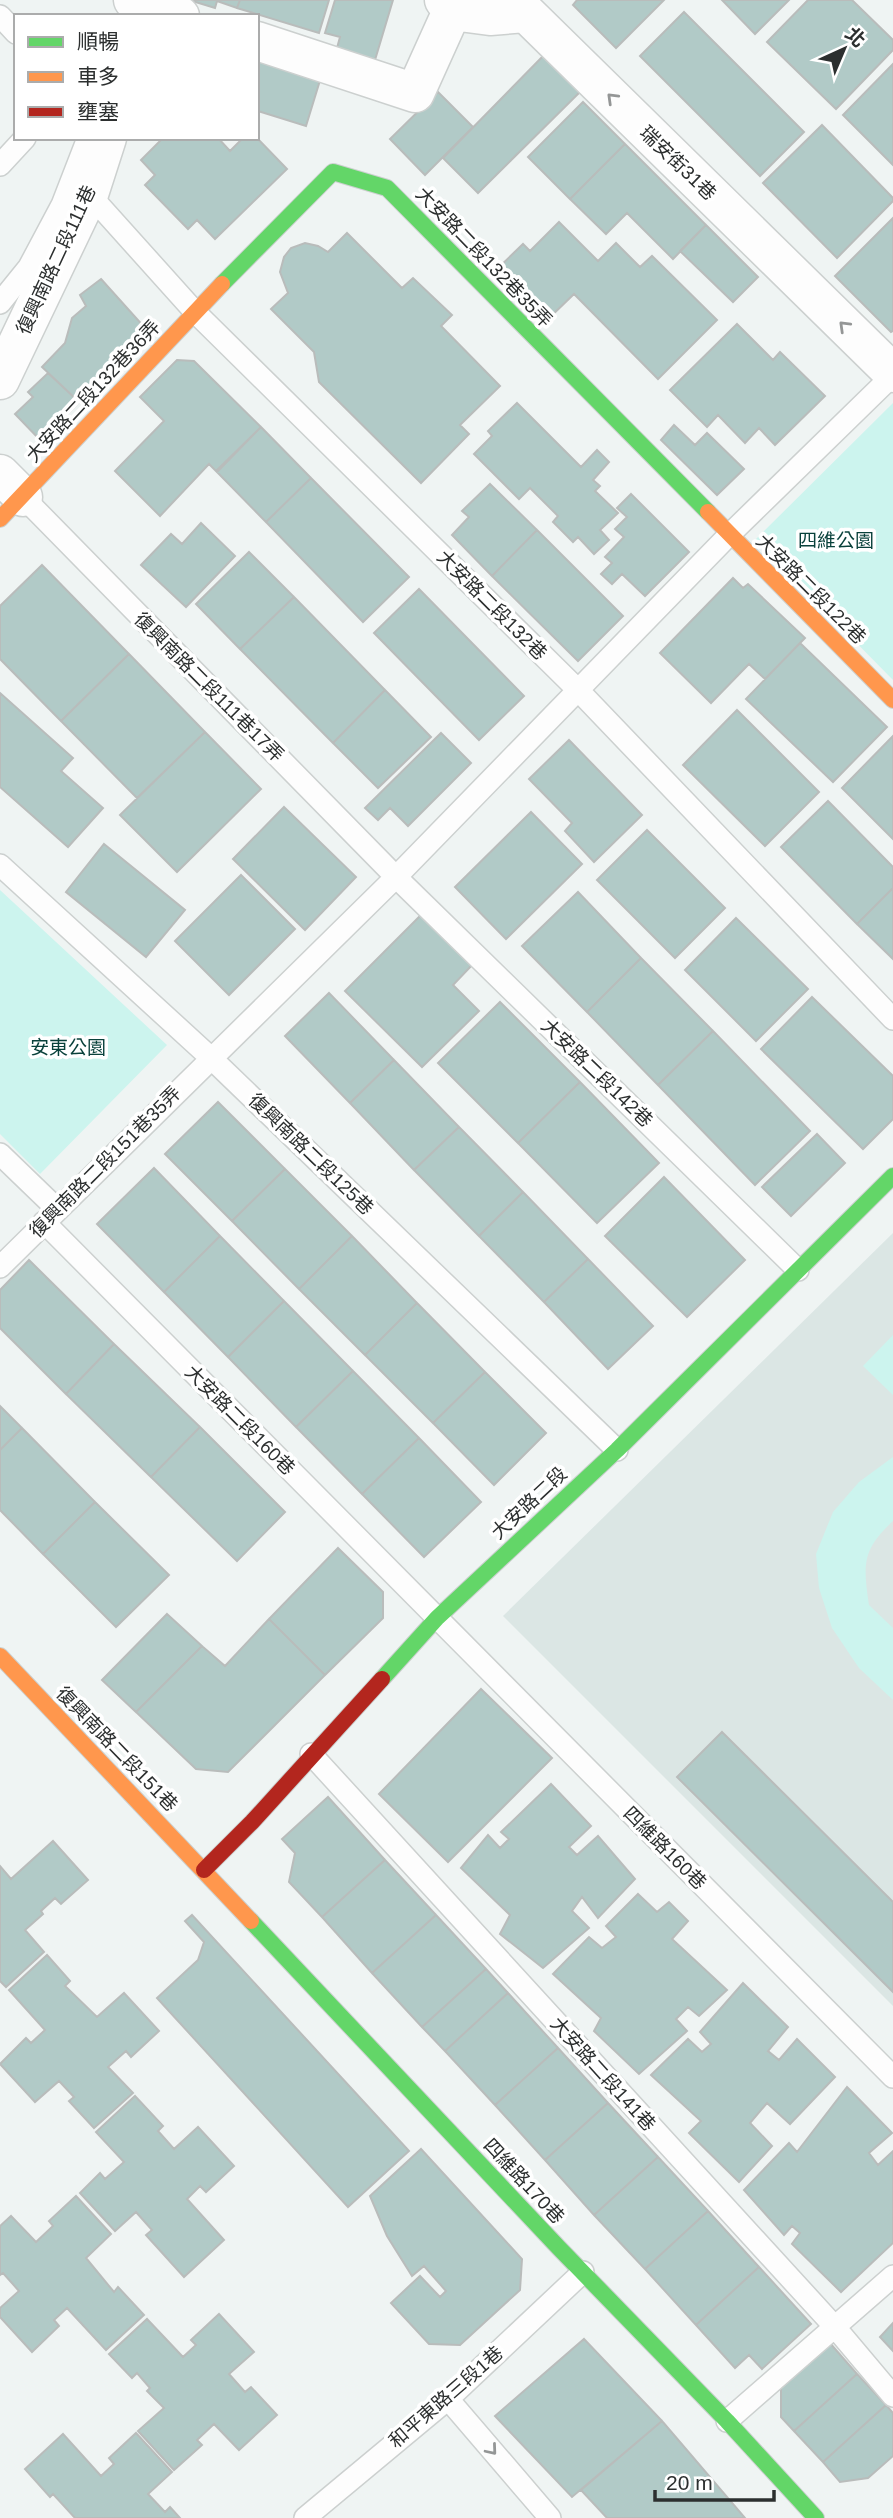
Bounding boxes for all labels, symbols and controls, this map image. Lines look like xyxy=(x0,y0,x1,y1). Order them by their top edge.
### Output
legend xyxy=(14,14,259,140)
north arrow xyxy=(809,14,879,84)
text: 北 xyxy=(841,23,870,51)
text: 順暢 xyxy=(77,30,119,53)
text: 車多 xyxy=(77,65,119,88)
one-way arrow xyxy=(607,93,620,106)
text: 壅塞 xyxy=(77,100,119,123)
street label: 瑞安街31巷 xyxy=(636,122,720,204)
street label: 復興南路二段111巷 xyxy=(12,182,100,338)
street label: 大安路二段132巷35弄 xyxy=(412,183,556,331)
street label: 大安路二段132巷36弄 xyxy=(22,316,164,466)
one-way arrow xyxy=(840,321,853,334)
street label: 大安路二段122巷 xyxy=(752,530,870,648)
park label: 四維公園 xyxy=(798,530,874,551)
street label: 大安路二段132巷 xyxy=(433,546,551,664)
street label: 復興南路二段111巷17弄 xyxy=(130,608,288,766)
street label: 大安路二段142巷 xyxy=(537,1015,657,1131)
park label: 安東公園 xyxy=(30,1037,106,1058)
street label: 復興南路二段151巷35弄 xyxy=(25,1082,185,1242)
street label: 復興南路二段125巷 xyxy=(244,1089,378,1219)
street label: 大安路二段160巷 xyxy=(181,1361,299,1479)
street label: 大安路二段 xyxy=(487,1463,571,1543)
street label: 復興南路二段151巷 xyxy=(52,1682,182,1816)
street label: 四維路160巷 xyxy=(619,1802,711,1894)
street label: 大安路二段141巷 xyxy=(546,2013,660,2135)
street label: 四維路170巷 xyxy=(480,2134,568,2228)
street label: 和平東路三段1巷 xyxy=(385,2342,507,2452)
one-way arrow xyxy=(484,2442,496,2455)
scale bar xyxy=(655,2458,774,2502)
text: 20 m xyxy=(666,2471,713,2494)

